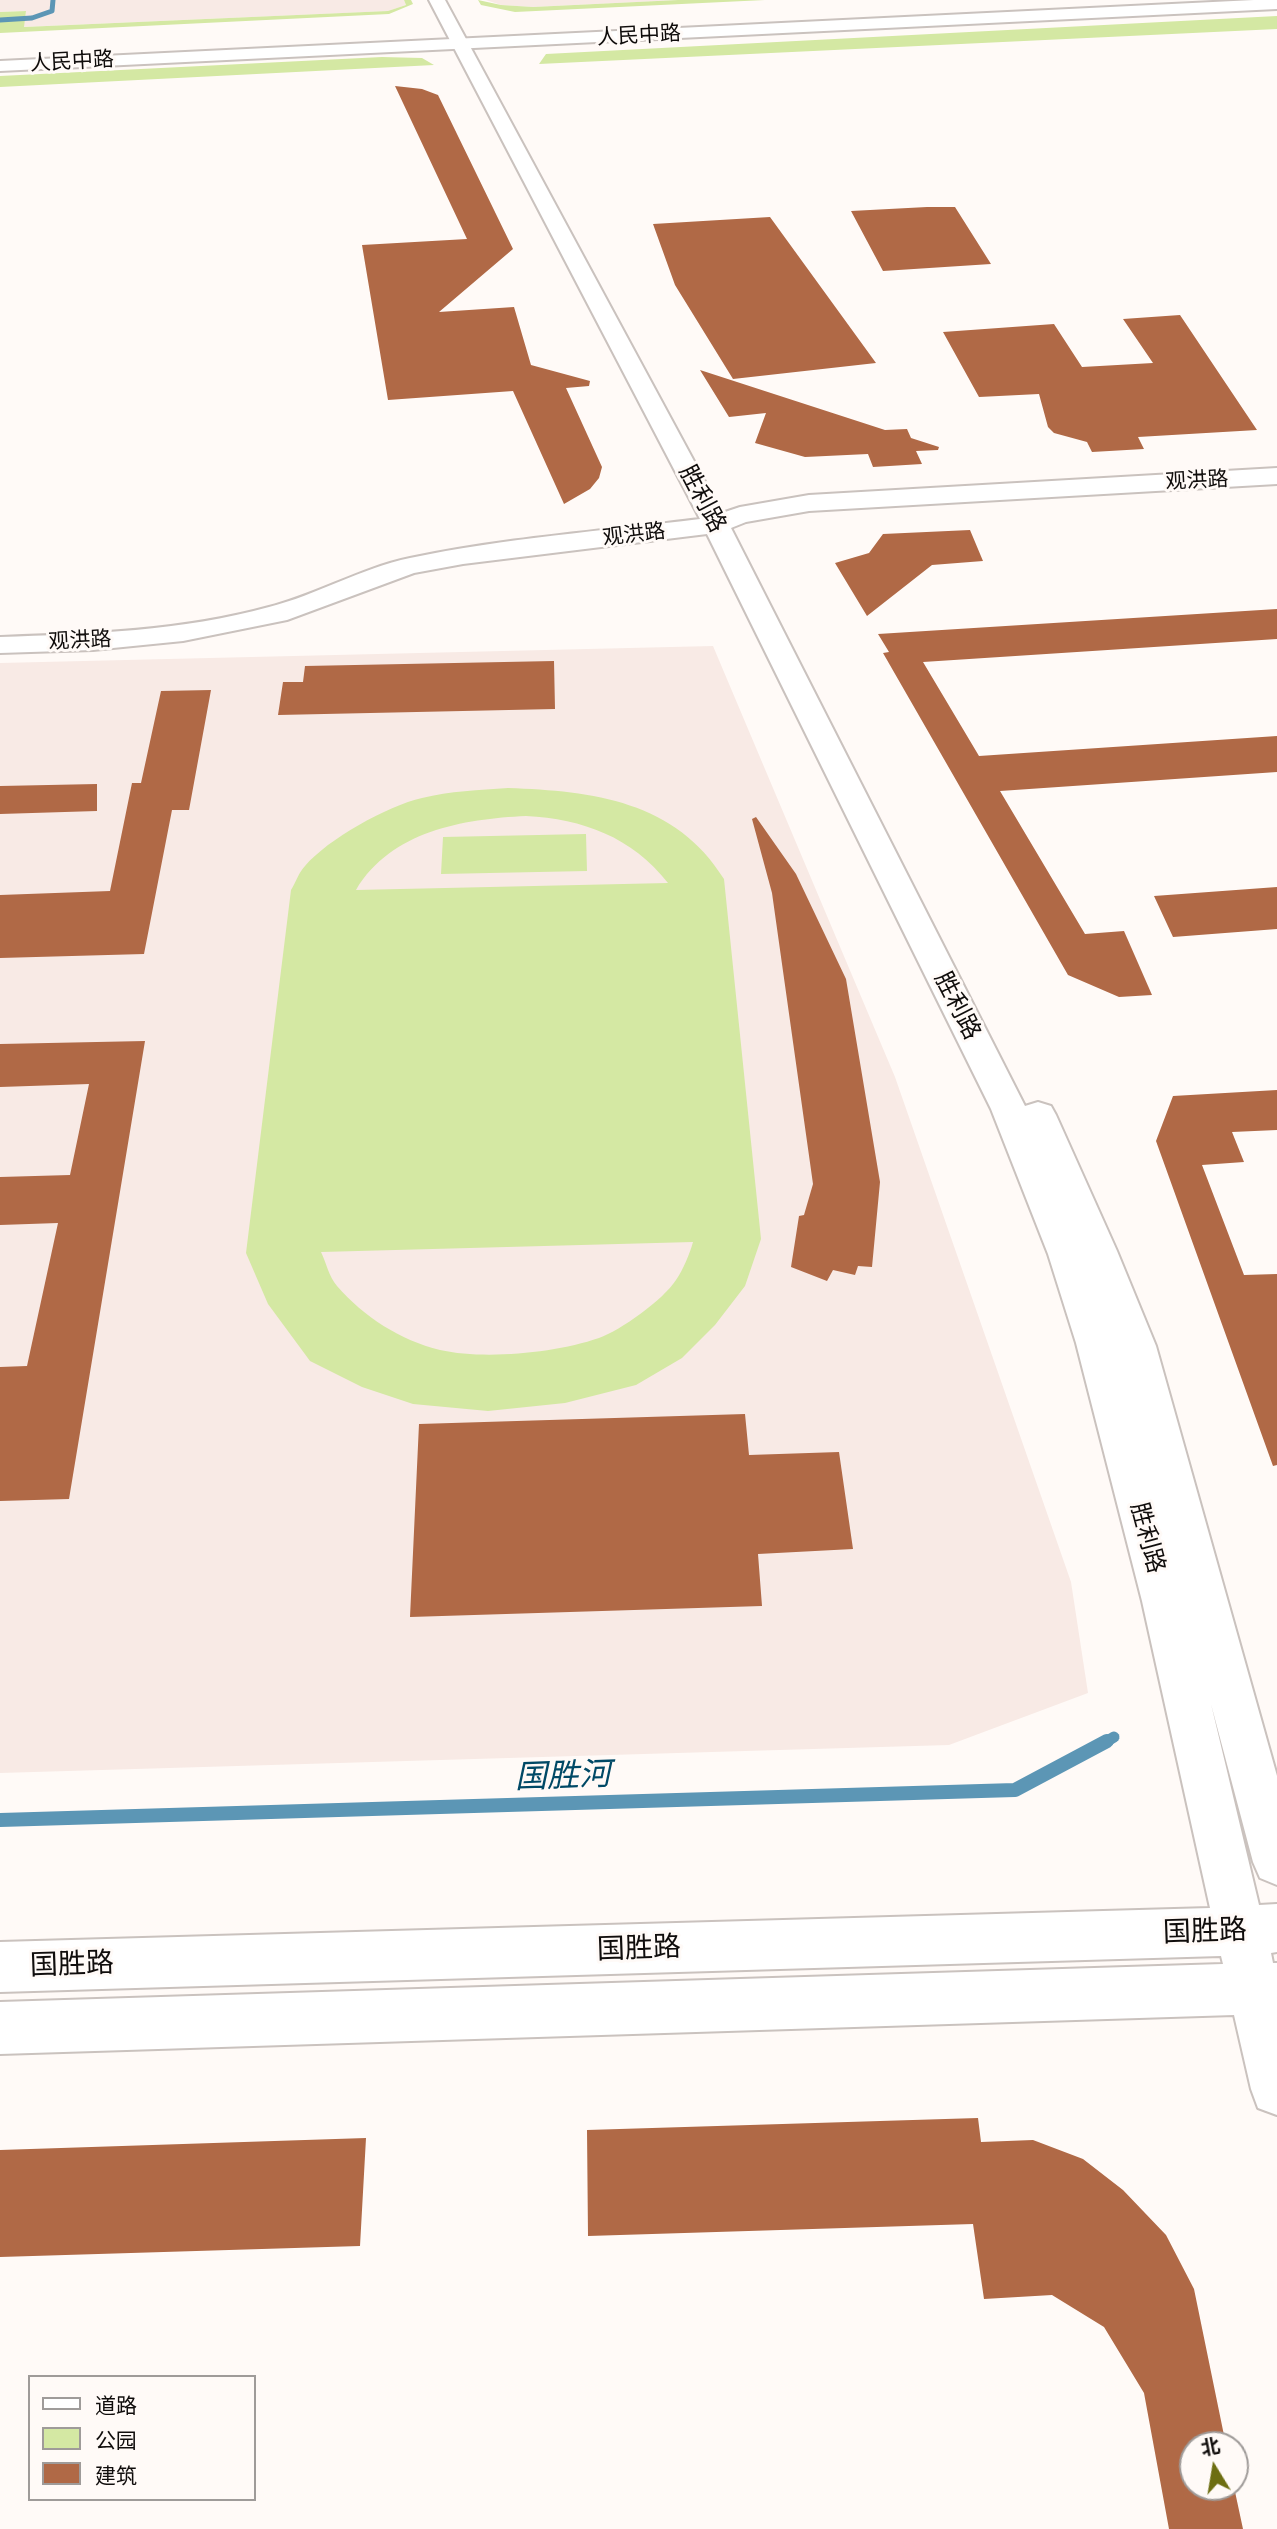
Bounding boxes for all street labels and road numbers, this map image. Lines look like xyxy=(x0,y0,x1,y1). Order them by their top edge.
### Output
street label: 人民中路 xyxy=(596,21,682,51)
street label: 人民中路 xyxy=(29,47,115,77)
street label: 胜利路 xyxy=(672,460,732,538)
street label: 观洪路 xyxy=(1165,467,1229,495)
street label: 观洪路 xyxy=(601,519,667,551)
street label: 观洪路 xyxy=(48,627,112,655)
street label: 胜利路 xyxy=(928,967,986,1045)
street label: 胜利路 xyxy=(1124,1499,1170,1577)
street label: 国胜路 xyxy=(1162,1914,1248,1950)
street label: 国胜路 xyxy=(596,1931,682,1967)
street label: 国胜路 xyxy=(29,1947,115,1983)

